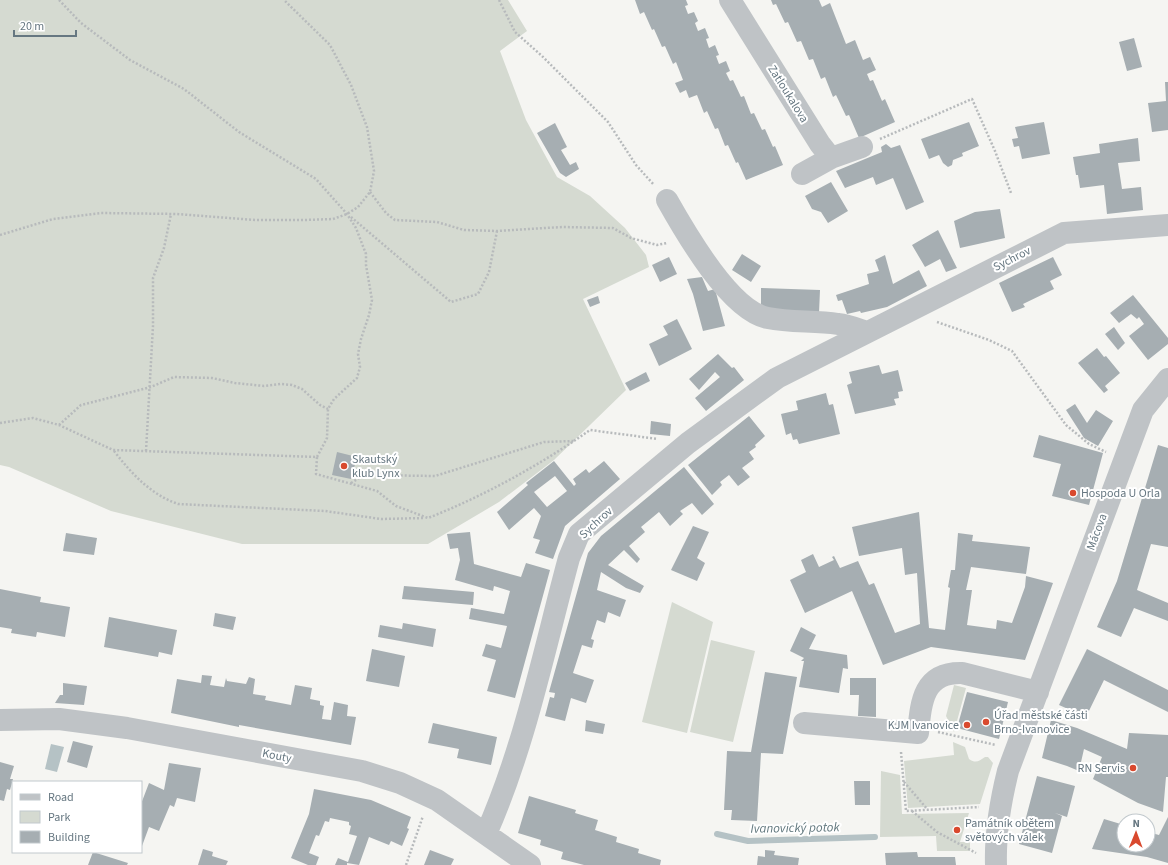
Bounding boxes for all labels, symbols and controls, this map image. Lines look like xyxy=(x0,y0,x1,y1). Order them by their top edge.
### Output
scale bar xyxy=(14,12,76,38)
text: 20 m xyxy=(20,18,44,35)
street label: Zatloukalova xyxy=(764,62,812,126)
street label: Sychrov xyxy=(990,242,1034,276)
place label: Skautský klub Lynx xyxy=(352,451,400,482)
marker: Skautský klub Lynx xyxy=(339,461,349,471)
place label: Hospoda U Orla xyxy=(1081,485,1160,502)
marker: Hospoda U Orla xyxy=(1068,488,1078,498)
street label: Sychrov xyxy=(576,503,617,543)
street label: Mácova xyxy=(1083,511,1111,553)
place label: Úřad městské části Brno-Ivanovice xyxy=(994,707,1088,738)
place label: KJM Ivanovice xyxy=(888,717,959,734)
marker: Úřad městské části Brno-Ivanovice xyxy=(981,717,991,727)
marker: KJM Ivanovice xyxy=(962,720,972,730)
street label: Kouty xyxy=(261,745,294,767)
place label: RN Servis xyxy=(1078,760,1125,777)
marker: RN Servis xyxy=(1128,763,1138,773)
legend xyxy=(12,781,142,853)
text: Road xyxy=(48,789,74,806)
text: Park xyxy=(48,809,70,826)
north arrow xyxy=(1116,813,1156,853)
place label: Památník obětem světových válek xyxy=(965,815,1054,846)
text: N xyxy=(1132,816,1140,831)
water label: Ivanovický potok xyxy=(750,818,841,838)
marker: Památník obětem světových válek xyxy=(952,825,962,835)
text: Building xyxy=(48,829,90,846)

